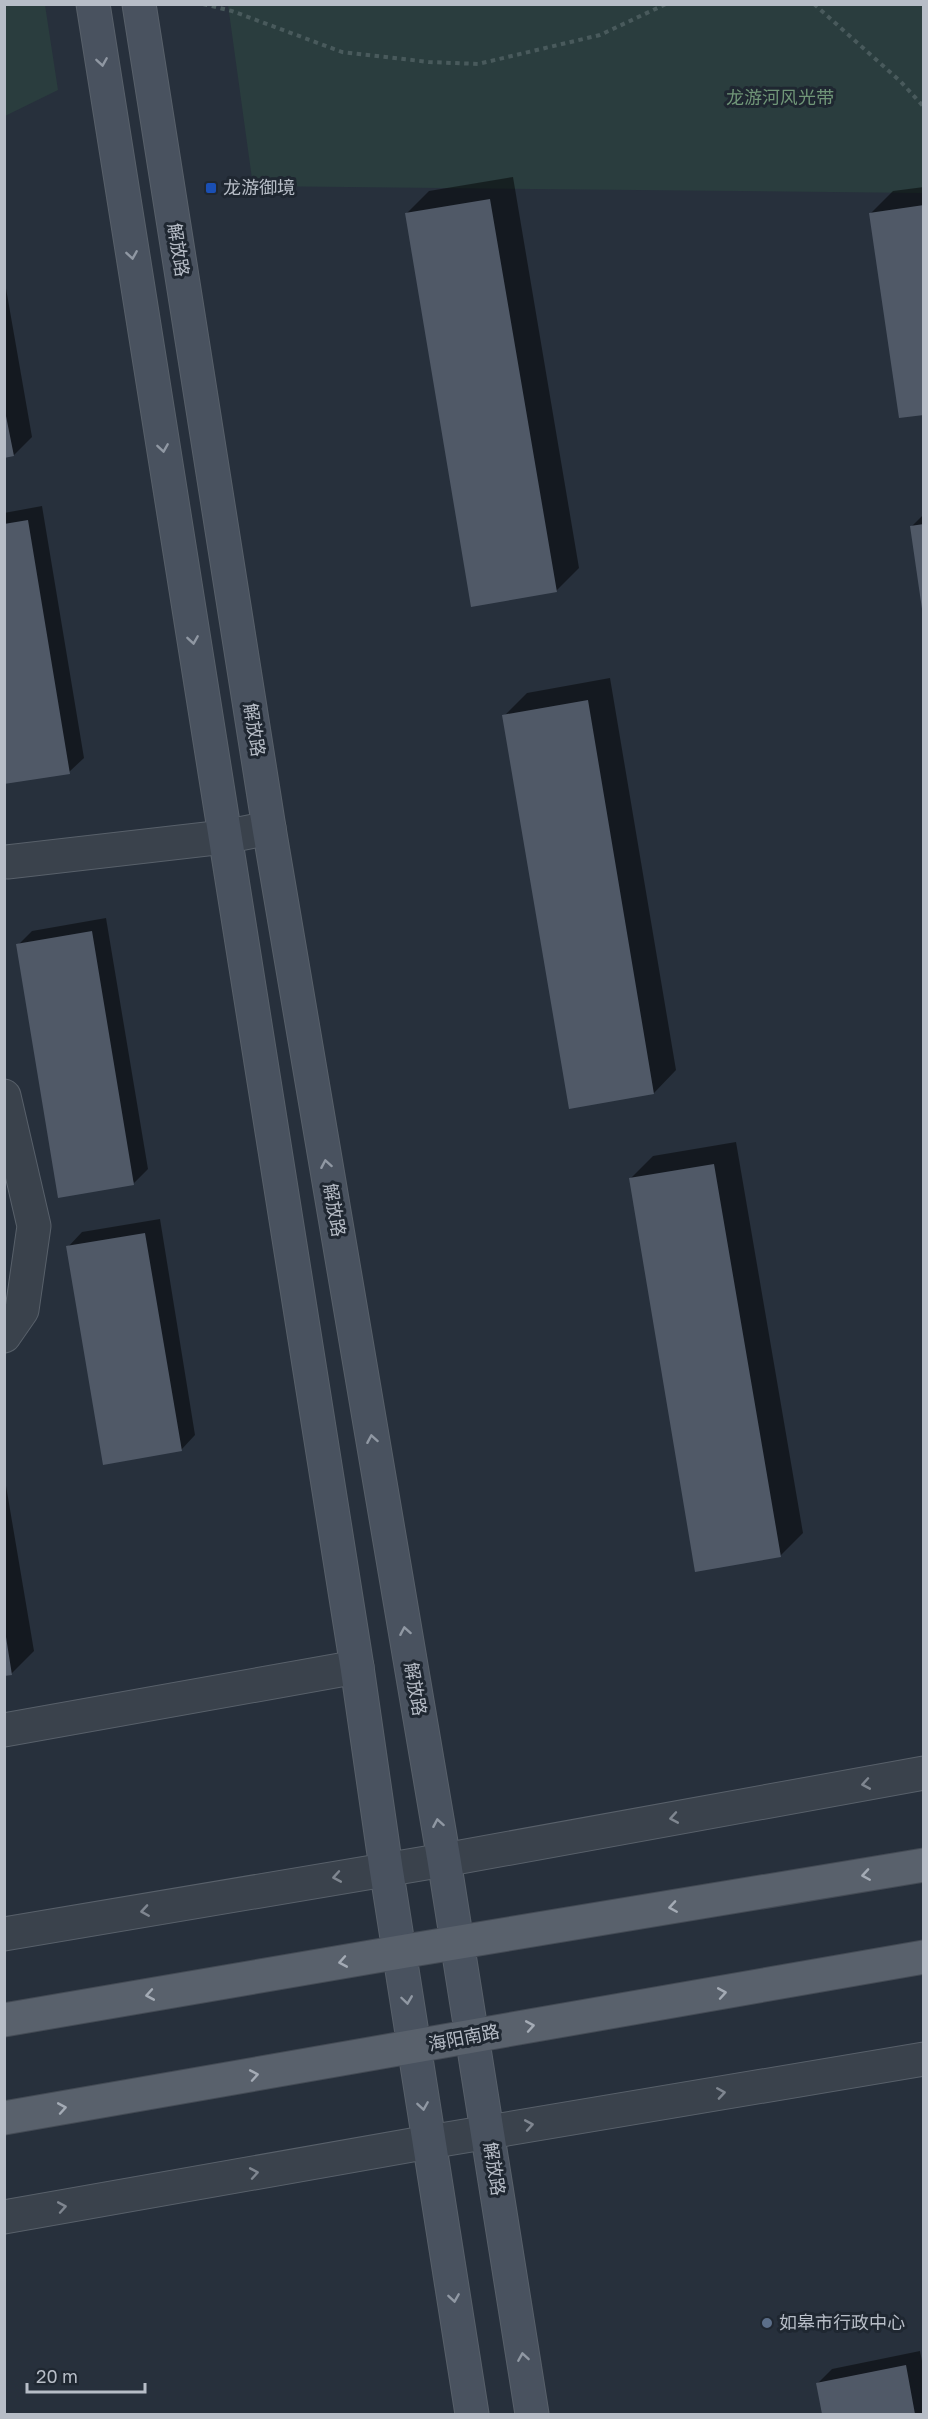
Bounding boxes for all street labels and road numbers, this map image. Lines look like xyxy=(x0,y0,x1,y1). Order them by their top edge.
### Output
street label: 解放路 xyxy=(164,221,194,278)
street label: 解放路 xyxy=(240,701,270,758)
street label: 解放路 xyxy=(319,1181,351,1238)
street label: 解放路 xyxy=(400,1660,432,1717)
street label: 海阳南路 xyxy=(426,2019,501,2055)
street label: 解放路 xyxy=(480,2140,510,2197)

